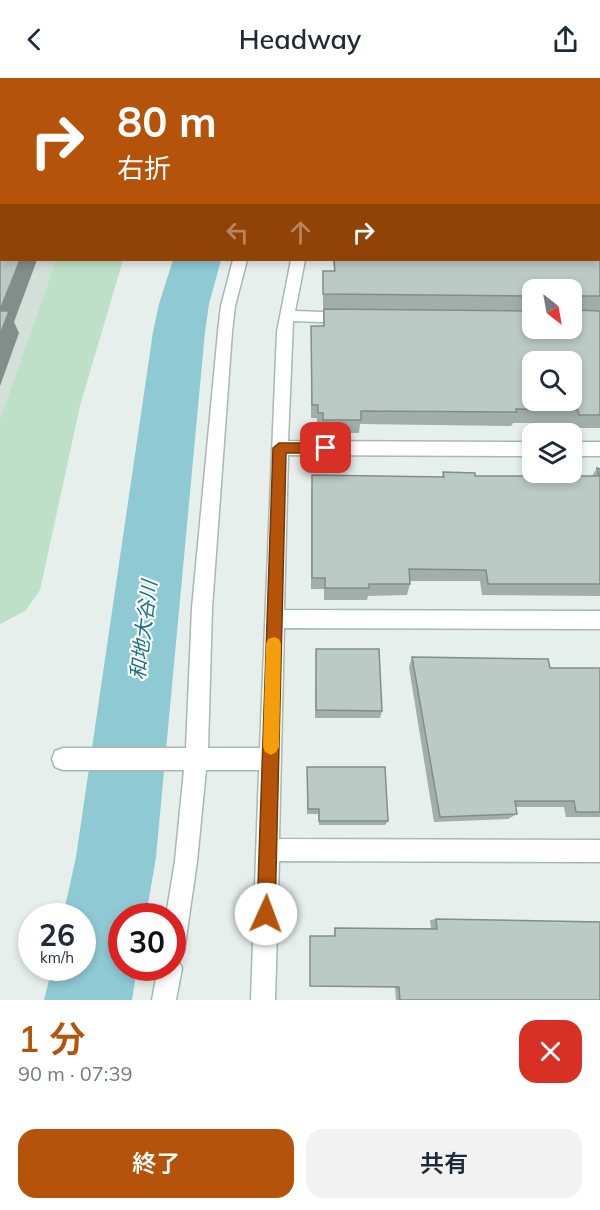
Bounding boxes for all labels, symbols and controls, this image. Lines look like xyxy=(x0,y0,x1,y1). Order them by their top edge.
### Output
text: Headway xyxy=(239,22,361,56)
icon: back xyxy=(18,23,51,56)
icon: share xyxy=(549,23,582,56)
text: 80 m xyxy=(117,95,217,148)
icon: right xyxy=(18,102,96,180)
text: 右折 xyxy=(117,151,171,185)
icon: left xyxy=(221,216,254,249)
icon: ahead xyxy=(284,216,317,249)
icon: right xyxy=(347,216,380,249)
north arrow xyxy=(522,279,582,339)
map controls xyxy=(522,279,582,483)
button: search xyxy=(522,351,582,411)
pin xyxy=(300,422,351,473)
button: layers xyxy=(522,423,582,483)
icon: arrive xyxy=(309,431,342,464)
water label: 和地大谷川 xyxy=(124,577,162,681)
position arrow xyxy=(234,882,298,946)
speed limit sign: 30 xyxy=(108,903,186,981)
text: 26 xyxy=(39,916,75,954)
text: km/h xyxy=(40,948,74,967)
text: 1 分 xyxy=(18,1016,85,1061)
button: close xyxy=(519,1020,582,1083)
text: 90 m · 07:39 xyxy=(18,1061,132,1086)
button: 終了 xyxy=(18,1129,294,1198)
button: 共有 xyxy=(306,1129,582,1198)

